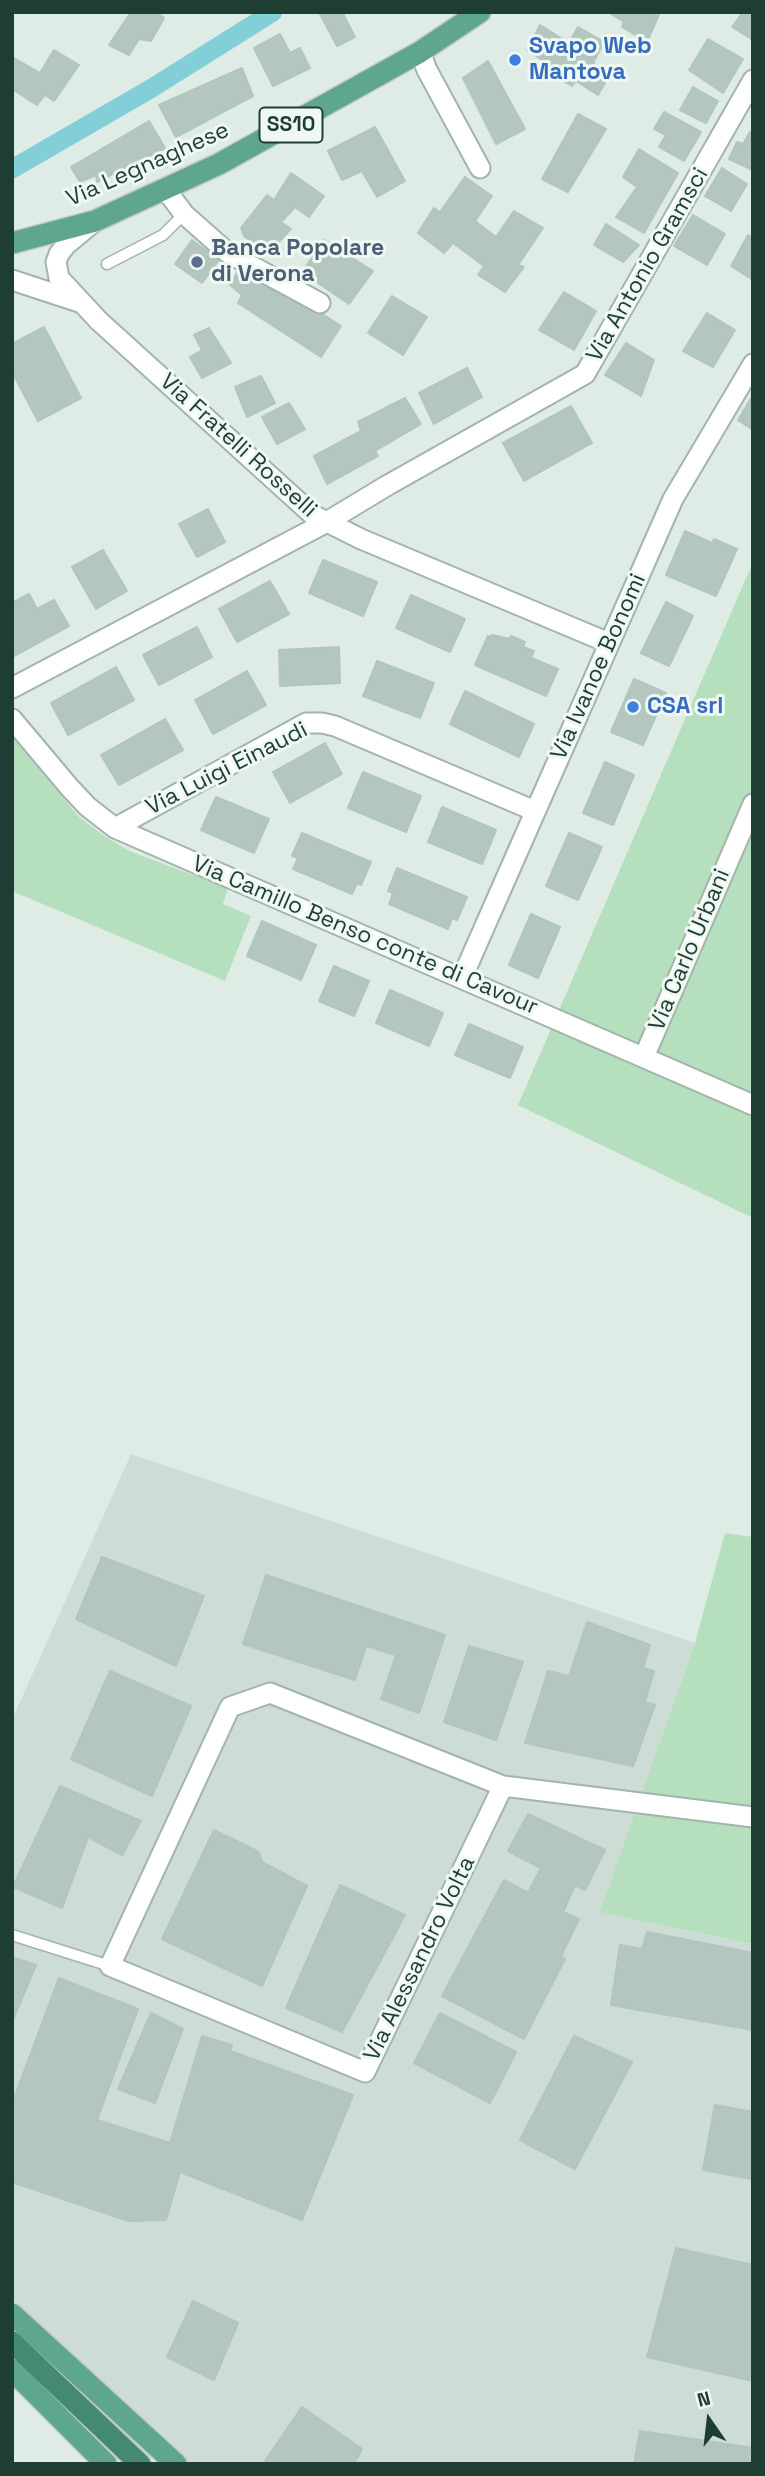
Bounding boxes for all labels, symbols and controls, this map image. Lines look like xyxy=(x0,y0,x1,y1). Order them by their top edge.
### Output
place label: Svapo Web Mantova xyxy=(529,33,652,87)
marker: Svapo Web Mantova xyxy=(507,52,523,68)
road number: SS10 xyxy=(260,108,322,142)
street label: Via Legnaghese xyxy=(62,117,234,213)
street label: Via Antonio Gramsci xyxy=(581,163,715,367)
place label: Banca Popolare di Verona xyxy=(211,235,384,289)
marker: Banca Popolare di Verona xyxy=(189,254,205,270)
street label: Via Fratelli Rosselli xyxy=(154,368,322,524)
street label: Via Ivanoe Bonomi xyxy=(546,570,652,764)
place label: CSA srl xyxy=(647,693,723,721)
marker: CSA srl xyxy=(625,699,641,715)
street label: Via Luigi Einaudi xyxy=(142,716,312,822)
street label: Via Camillo Benso conte di Cavour xyxy=(188,850,542,1022)
street label: Via Carlo Urbani xyxy=(643,865,737,1035)
street label: Via Alessandro Volta xyxy=(358,1852,482,2066)
north arrow xyxy=(674,2385,744,2455)
text: N xyxy=(695,2385,713,2413)

